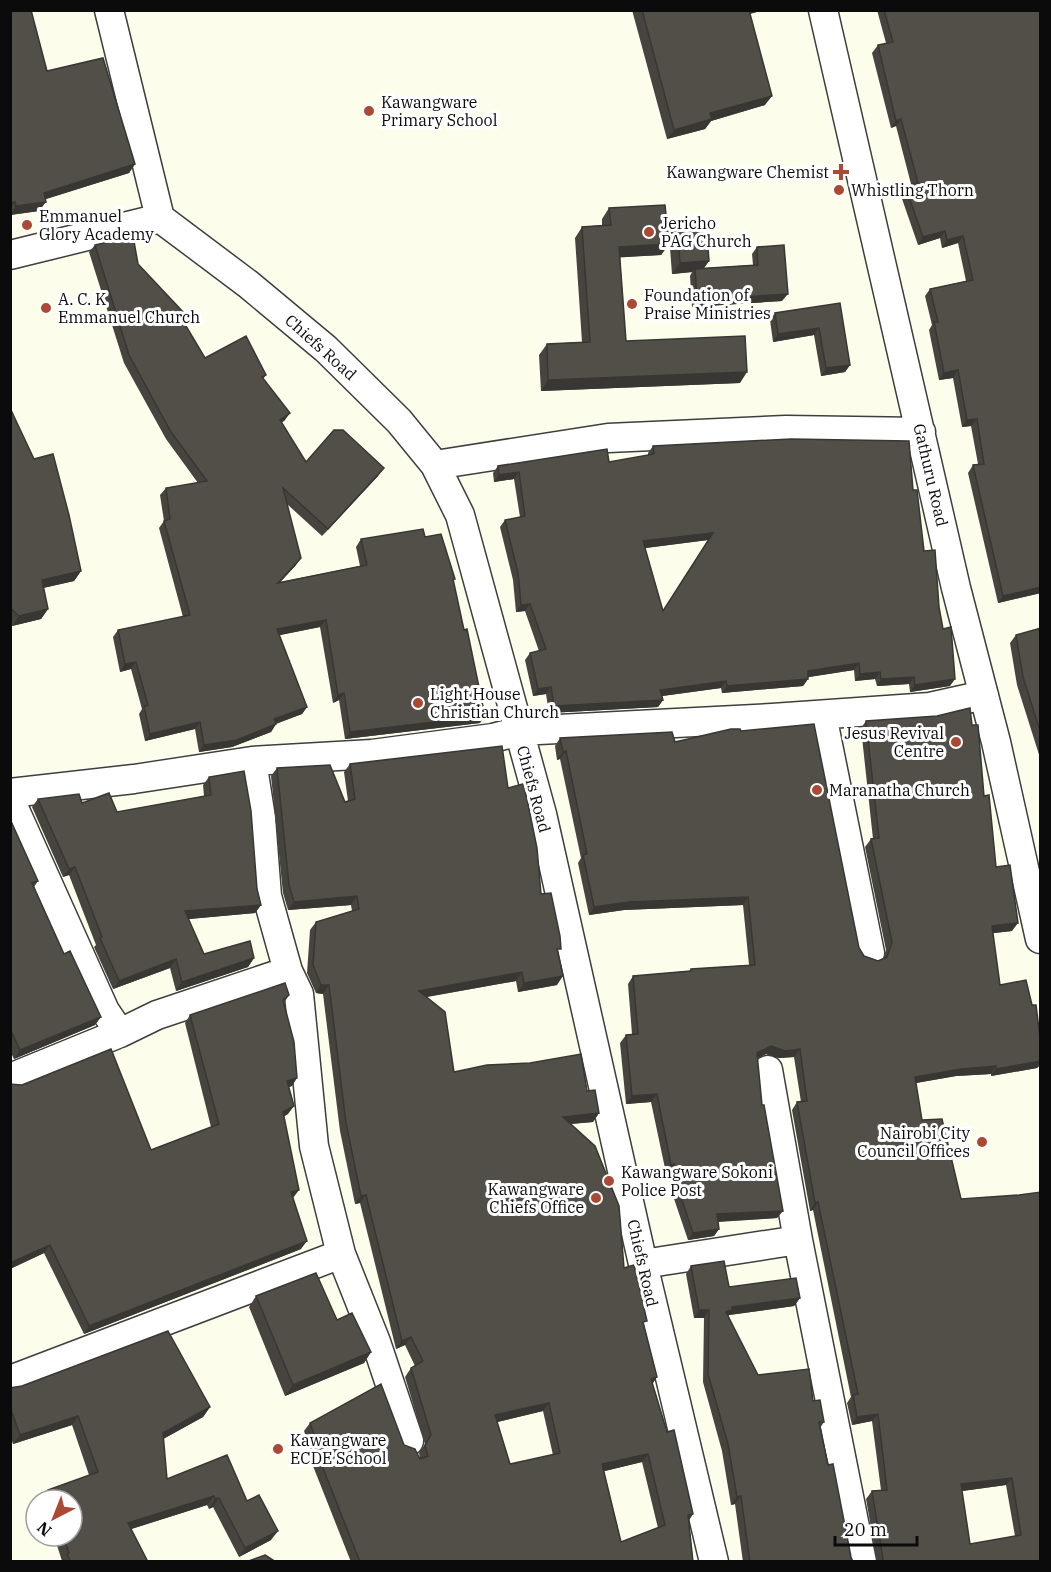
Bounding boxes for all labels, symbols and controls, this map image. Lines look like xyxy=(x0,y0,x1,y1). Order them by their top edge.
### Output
place label: Kawangware Primary School xyxy=(381,92,498,130)
marker: Kawangware Primary School xyxy=(362,104,376,118)
place label: Kawangware Chemist xyxy=(666,162,829,182)
marker: Kawangware Chemist xyxy=(834,165,848,179)
place label: Whistling Thorn xyxy=(851,180,974,200)
marker: Whistling Thorn xyxy=(832,183,846,197)
place label: Emmanuel Glory Academy xyxy=(39,206,154,244)
place label: Jericho PAG Church xyxy=(661,213,752,251)
marker: Emmanuel Glory Academy xyxy=(20,218,34,232)
marker: Jericho PAG Church xyxy=(642,225,656,239)
place label: Foundation of Praise Ministries xyxy=(644,285,771,323)
place label: A. C. K Emmanuel Church xyxy=(58,289,200,327)
marker: Foundation of Praise Ministries xyxy=(625,297,639,311)
marker: A. C. K Emmanuel Church xyxy=(39,301,53,315)
street label: Chiefs Road xyxy=(281,310,361,384)
street label: Gathuru Road xyxy=(909,422,953,529)
place label: Light House Christian Church xyxy=(430,684,559,722)
marker: Light House Christian Church xyxy=(411,696,425,710)
place label: Jesus Revival Centre xyxy=(844,723,944,761)
marker: Jesus Revival Centre xyxy=(949,735,963,749)
street label: Chiefs Road xyxy=(513,743,555,835)
place label: Maranatha Church xyxy=(829,780,970,800)
marker: Maranatha Church xyxy=(810,783,824,797)
place label: Nairobi City Council Offices xyxy=(857,1123,970,1161)
marker: Nairobi City Council Offices xyxy=(975,1135,989,1149)
place label: Kawangware Sokoni Police Post xyxy=(621,1162,773,1200)
marker: Kawangware Sokoni Police Post xyxy=(602,1174,616,1188)
place label: Kawangware Chiefs Office xyxy=(488,1179,584,1217)
marker: Kawangware Chiefs Office xyxy=(589,1191,603,1205)
street label: Chiefs Road xyxy=(623,1217,663,1309)
place label: Kawangware ECDE School xyxy=(290,1430,387,1468)
marker: Kawangware ECDE School xyxy=(271,1442,285,1456)
north arrow xyxy=(24,1488,84,1548)
scale bar xyxy=(835,1509,918,1547)
text: N xyxy=(33,1517,55,1541)
text: 20 m xyxy=(844,1518,887,1541)

